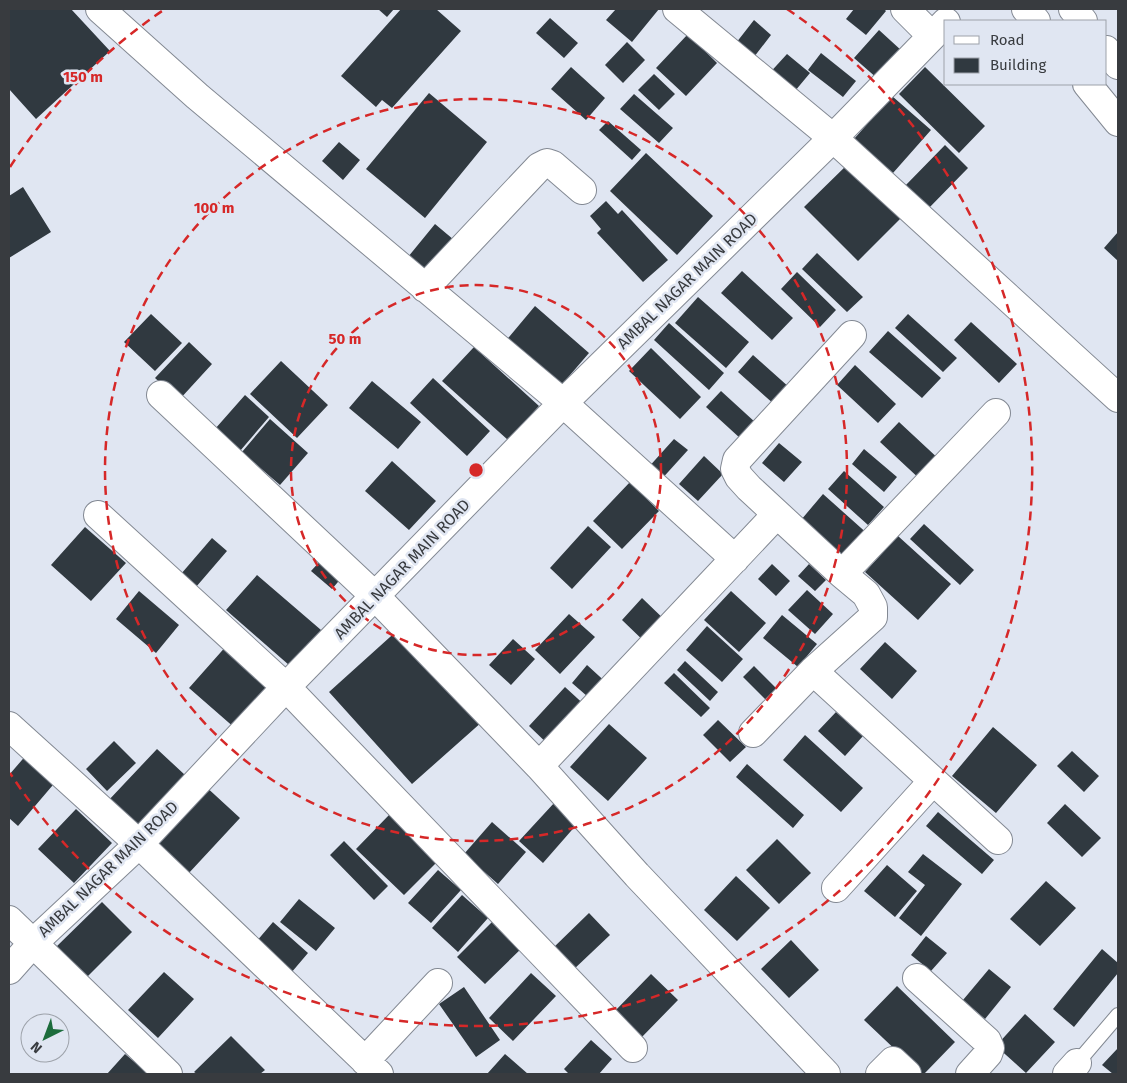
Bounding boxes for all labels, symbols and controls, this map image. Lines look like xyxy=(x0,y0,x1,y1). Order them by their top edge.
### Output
legend xyxy=(944,20,1107,85)
text: Road xyxy=(990,31,1025,49)
text: Building xyxy=(990,56,1046,74)
text: 150 m xyxy=(63,68,103,86)
text: 100 m xyxy=(194,199,234,217)
street label: AMBAL NAGAR MAIN ROAD xyxy=(613,209,761,353)
text: 50 m xyxy=(328,330,362,348)
centre of rings xyxy=(467,461,485,479)
street label: AMBAL NAGAR MAIN ROAD xyxy=(330,495,474,643)
street label: AMBAL NAGAR MAIN ROAD xyxy=(34,797,182,941)
north arrow xyxy=(20,1013,70,1063)
text: N xyxy=(27,1038,46,1057)

